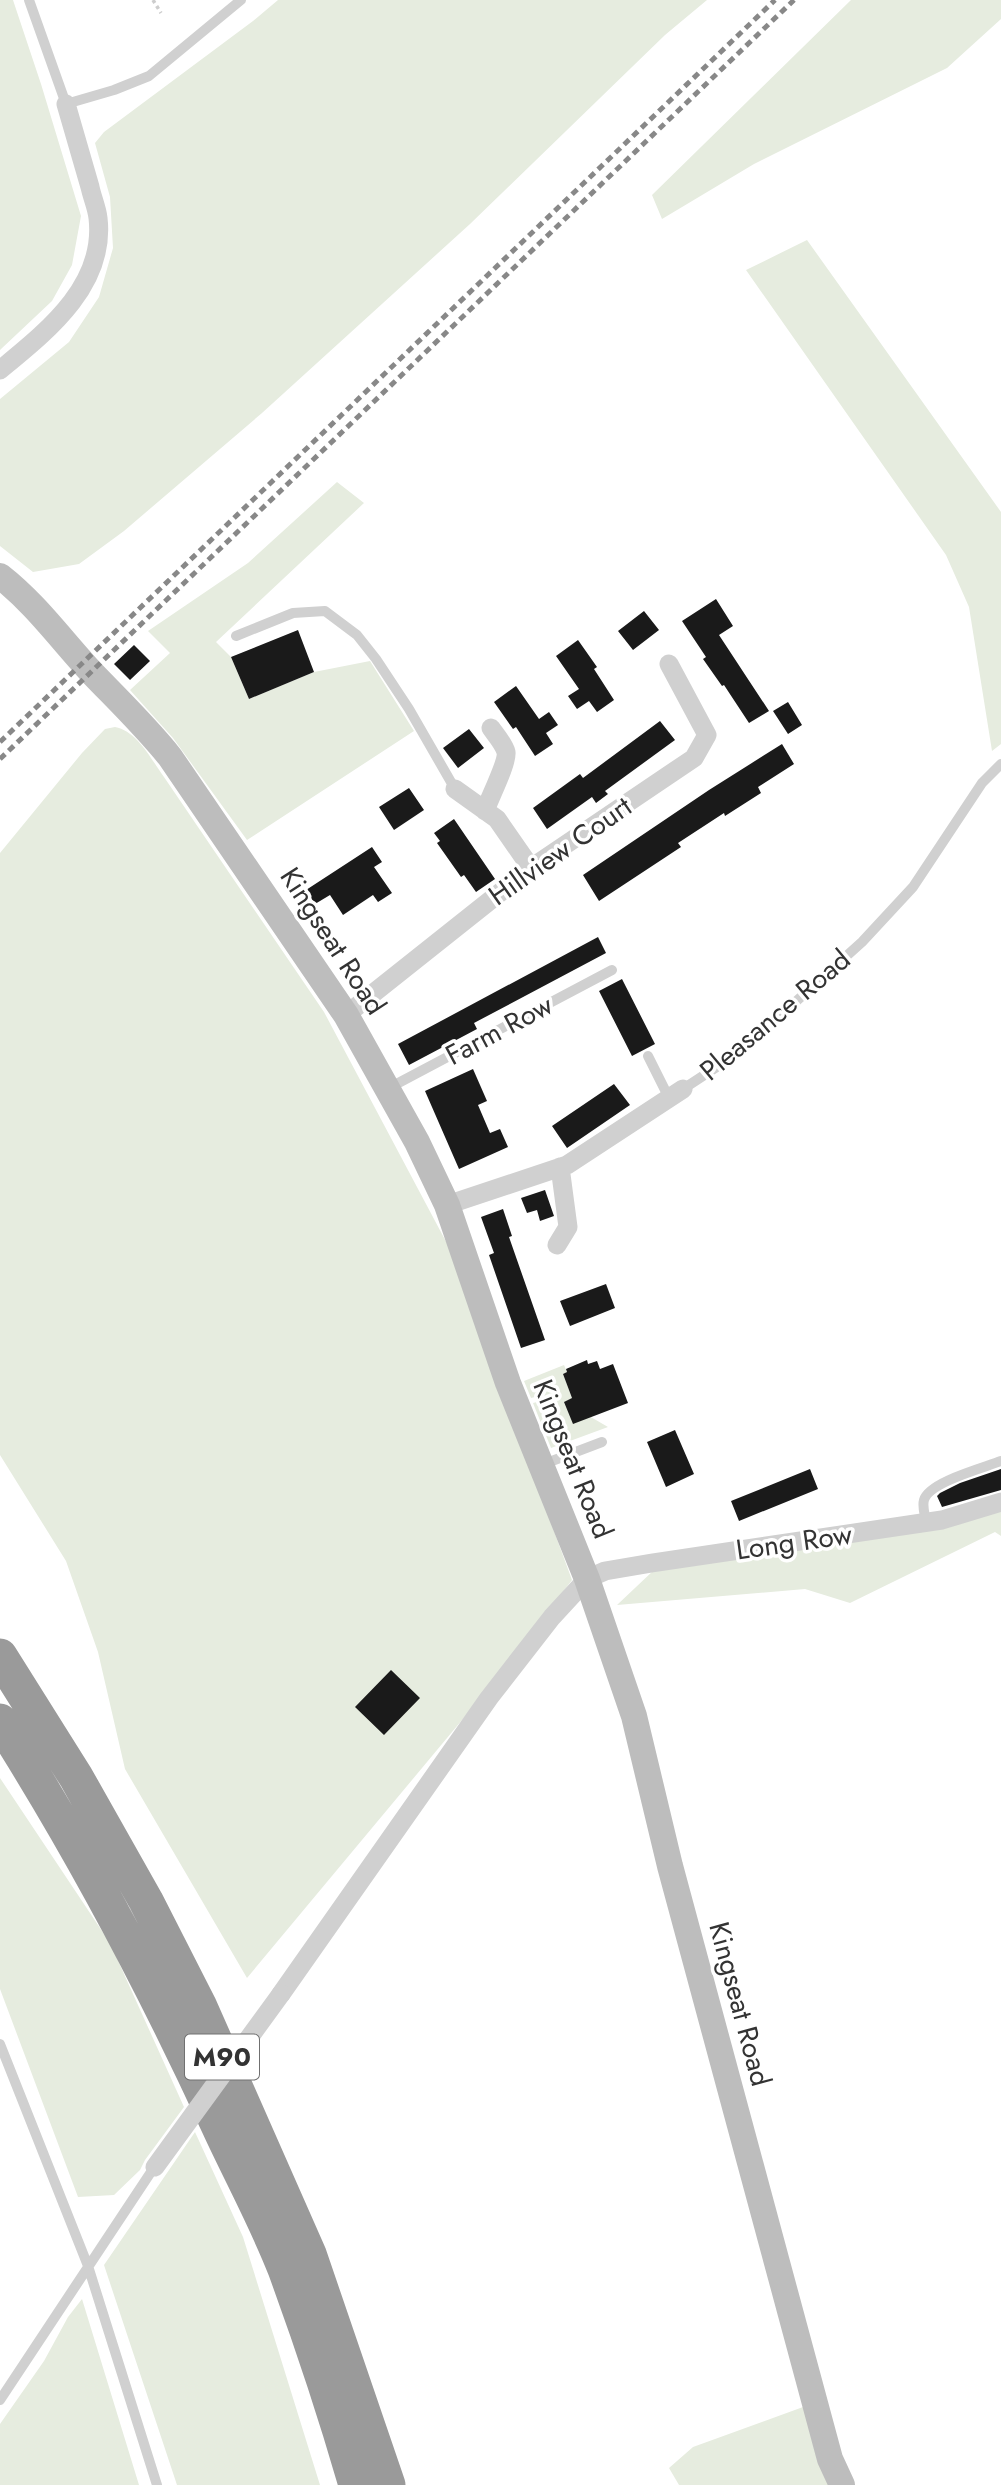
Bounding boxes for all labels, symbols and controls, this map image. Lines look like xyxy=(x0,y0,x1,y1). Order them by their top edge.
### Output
street label: Hillview Court xyxy=(480,786,640,916)
street label: Kingseat Road xyxy=(270,859,396,1023)
street label: Pleasance Road xyxy=(691,940,859,1090)
street label: Farm Row xyxy=(438,985,560,1075)
street label: Kingseat Road xyxy=(522,1373,624,1545)
street label: Long Row xyxy=(733,1514,855,1570)
street label: Kingseat Road xyxy=(698,1917,782,2091)
road number: M90 xyxy=(185,2034,259,2080)

